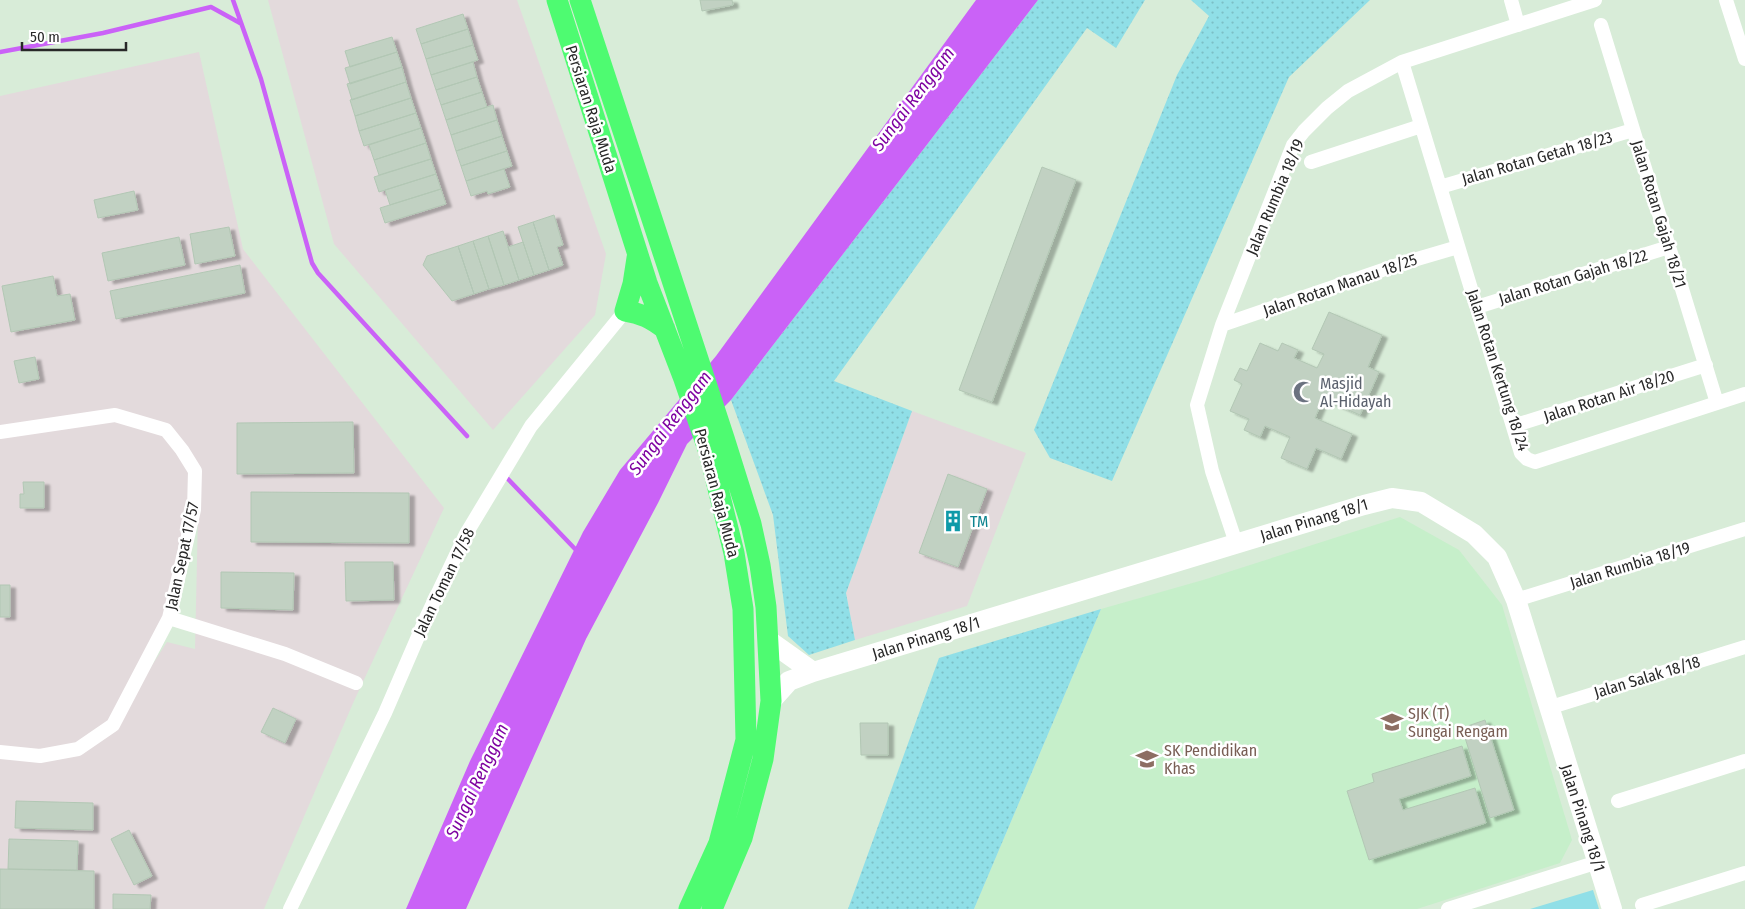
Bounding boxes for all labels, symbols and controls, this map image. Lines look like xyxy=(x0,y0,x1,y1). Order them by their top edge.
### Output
scale bar xyxy=(22,20,126,52)
text: 50 m xyxy=(30,28,60,46)
street label: Persiaran Raja Muda xyxy=(561,43,621,175)
water label: Sungai Renggam xyxy=(866,43,959,156)
street label: Jalan Rotan Getah 18/23 xyxy=(1459,127,1615,189)
street label: Jalan Rumbia 18/19 xyxy=(1242,136,1308,258)
street label: Jalan Rotan Gajah 18/21 xyxy=(1628,138,1690,290)
street label: Jalan Rotan Gajah 18/22 xyxy=(1496,245,1650,309)
street label: Jalan Rotan Manau 18/25 xyxy=(1261,250,1419,320)
street label: Jalan Rotan Kertung 18/24 xyxy=(1463,287,1533,453)
street label: Jalan Rotan Air 18/20 xyxy=(1541,366,1677,426)
water label: Sungai Renggam xyxy=(623,367,716,480)
place label: Masjid Al-Hidayah xyxy=(1320,374,1391,411)
mosque icon: Masjid Al-Hidayah xyxy=(1291,379,1317,405)
street label: Persiaran Raja Muda xyxy=(691,426,743,560)
street label: Jalan Pinang 18/1 xyxy=(1258,495,1370,545)
street label: Jalan Sepat 17/57 xyxy=(161,500,203,612)
building icon: TM xyxy=(940,508,966,534)
place label: TM xyxy=(970,512,988,531)
street label: Jalan Toman 17/58 xyxy=(410,525,478,639)
street label: Jalan Rumbia 18/19 xyxy=(1568,538,1693,592)
street label: Jalan Pinang 18/1 xyxy=(870,613,982,663)
street label: Jalan Salak 18/18 xyxy=(1592,652,1702,702)
place label: SJK (T) Sungai Rengam xyxy=(1408,704,1508,741)
school or university icon: SJK (T) Sungai Rengam xyxy=(1379,709,1405,735)
water label: Sungai Renggam xyxy=(440,720,513,843)
place label: SK Pendidikan Khas xyxy=(1164,741,1257,778)
school or university icon: SK Pendidikan Khas xyxy=(1134,746,1160,772)
street label: Jalan Pinang 18/1 xyxy=(1557,762,1609,874)

